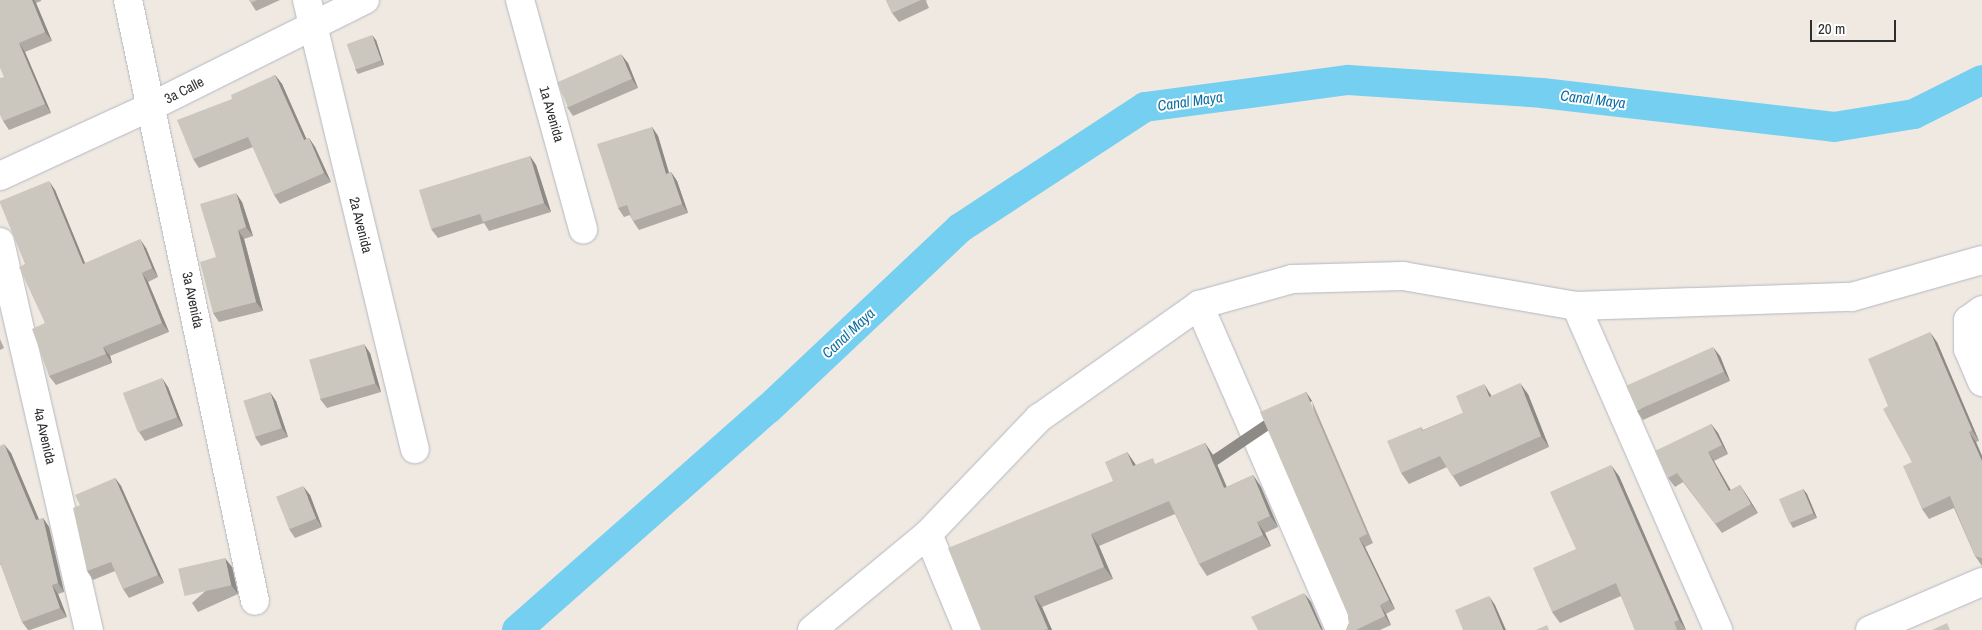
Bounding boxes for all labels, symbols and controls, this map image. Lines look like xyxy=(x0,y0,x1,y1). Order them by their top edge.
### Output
scale bar xyxy=(1812,10,1898,42)
text: 20 m xyxy=(1818,18,1845,39)
street label: 3a Calle xyxy=(161,73,207,107)
street label: 1a Avenida xyxy=(536,84,568,144)
water label: Canal Maya xyxy=(1559,86,1627,112)
water label: Canal Maya xyxy=(1156,88,1224,114)
street label: 2a Avenida xyxy=(346,195,376,255)
street label: 3a Avenida xyxy=(179,270,207,330)
water label: Canal Maya xyxy=(818,304,878,362)
street label: 4a Avenida xyxy=(30,406,60,466)

